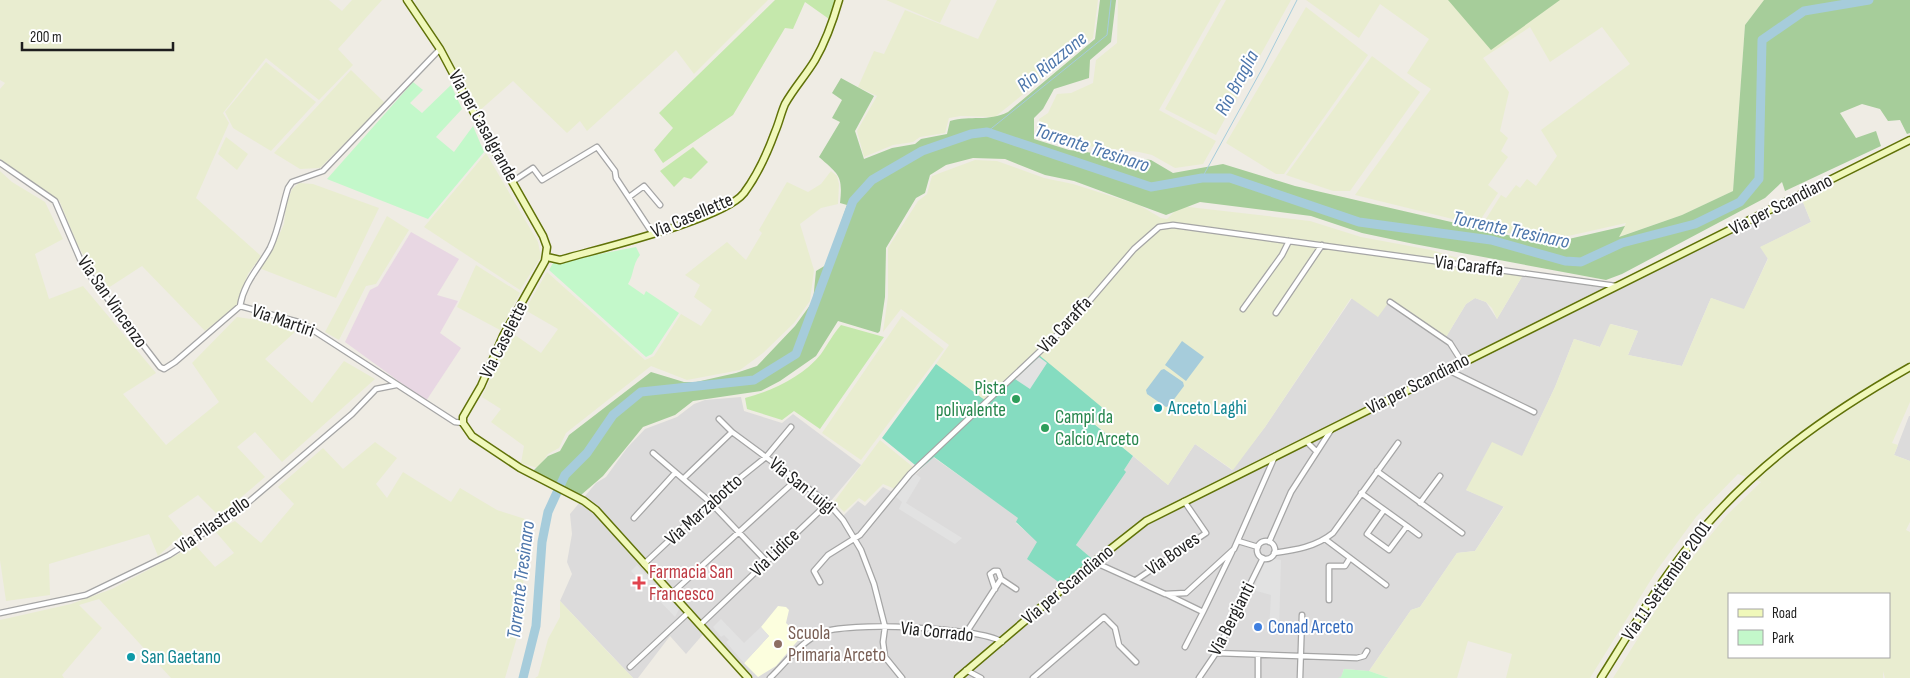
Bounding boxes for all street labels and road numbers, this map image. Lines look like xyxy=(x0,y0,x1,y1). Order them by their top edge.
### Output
street label: Via per Casalgrande xyxy=(443,66,523,186)
street label: Via per Scandiano xyxy=(1726,169,1836,241)
street label: Via Casellette xyxy=(648,188,736,244)
street label: Via Caraffa xyxy=(1433,250,1505,282)
street label: Via San Vincenzo xyxy=(72,252,152,352)
street label: Via Caraffa xyxy=(1033,292,1097,358)
street label: Via Caselette xyxy=(475,298,533,382)
street label: Via Martiri xyxy=(249,300,317,342)
street label: Via per Scandiano xyxy=(1363,348,1473,420)
street label: Via San Luigi xyxy=(764,452,840,520)
street label: Via Marzabotto xyxy=(661,469,747,551)
street label: Via Pilastrello xyxy=(172,491,254,559)
street label: Via 11 Settembre 2001 xyxy=(1617,516,1717,645)
street label: Via Lidice xyxy=(746,524,804,582)
street label: Via Boves xyxy=(1142,527,1204,581)
street label: Via per Scandiano xyxy=(1018,540,1118,630)
street label: Via Bergianti xyxy=(1204,578,1260,660)
street label: Via Corrado xyxy=(899,617,975,647)

